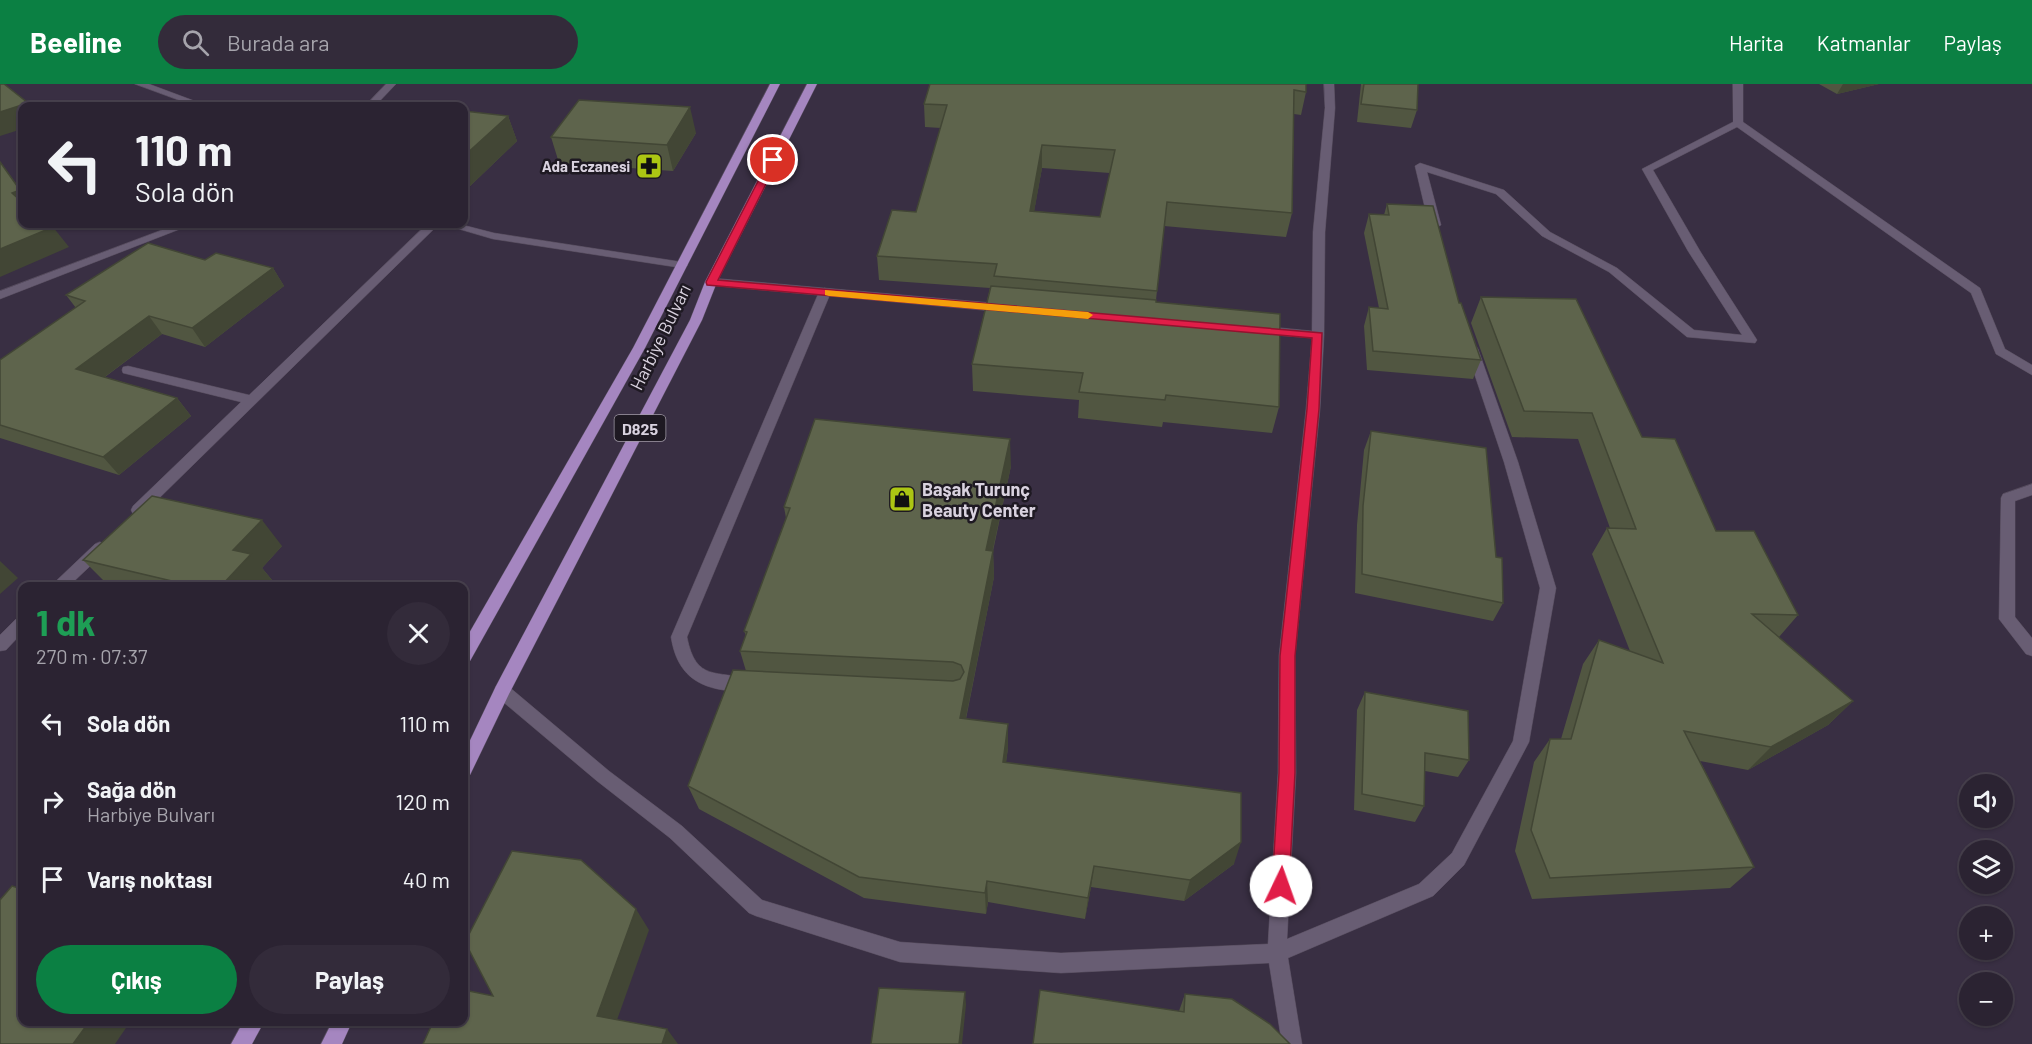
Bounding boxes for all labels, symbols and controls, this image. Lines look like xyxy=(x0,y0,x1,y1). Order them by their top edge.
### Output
search box xyxy=(158,15,578,69)
text: Beeline xyxy=(30,25,122,59)
icon: search xyxy=(179,26,212,59)
text: Burada ara xyxy=(227,29,330,55)
text: Harita xyxy=(1729,30,1784,55)
text: Katmanlar xyxy=(1817,30,1911,55)
text: Paylaş xyxy=(1944,30,2002,55)
text: 110 m xyxy=(135,124,232,174)
icon: left xyxy=(36,126,114,204)
pin xyxy=(747,134,798,185)
icon: arrive xyxy=(756,143,789,176)
pharmacy icon: Ada Eczanesi xyxy=(634,151,664,181)
place label: Ada Eczanesi xyxy=(542,157,630,175)
text: Sola dön xyxy=(135,175,235,207)
street label: Harbiye Bulvarı xyxy=(625,280,695,394)
road number: D825 xyxy=(614,415,666,441)
place label: Başak Turunç Beauty Center xyxy=(922,478,1036,521)
shop icon: Başak Turunç Beauty Center xyxy=(887,484,917,514)
text: 1 dk xyxy=(36,600,96,643)
button: close xyxy=(387,602,450,665)
text: 270 m · 07:37 xyxy=(36,644,148,668)
icon: left xyxy=(36,707,69,740)
text: Sola dön xyxy=(87,710,170,736)
text: 110 m xyxy=(400,710,450,736)
map controls xyxy=(1959,774,2013,1026)
button: sound xyxy=(1959,774,2013,828)
text: Sağa dön xyxy=(87,776,176,802)
icon: right xyxy=(36,785,69,818)
text: 120 m xyxy=(395,788,450,814)
text: Harbiye Bulvarı xyxy=(87,802,215,826)
button: layers xyxy=(1959,840,2013,894)
position arrow xyxy=(1249,854,1313,918)
icon: arrive xyxy=(36,863,69,896)
text: Varış noktası xyxy=(87,866,212,892)
text: 40 m xyxy=(403,866,450,892)
button: + xyxy=(1959,906,2013,960)
button: Çıkış xyxy=(36,945,237,1014)
button: Paylaş xyxy=(249,945,450,1014)
button: − xyxy=(1959,972,2013,1026)

